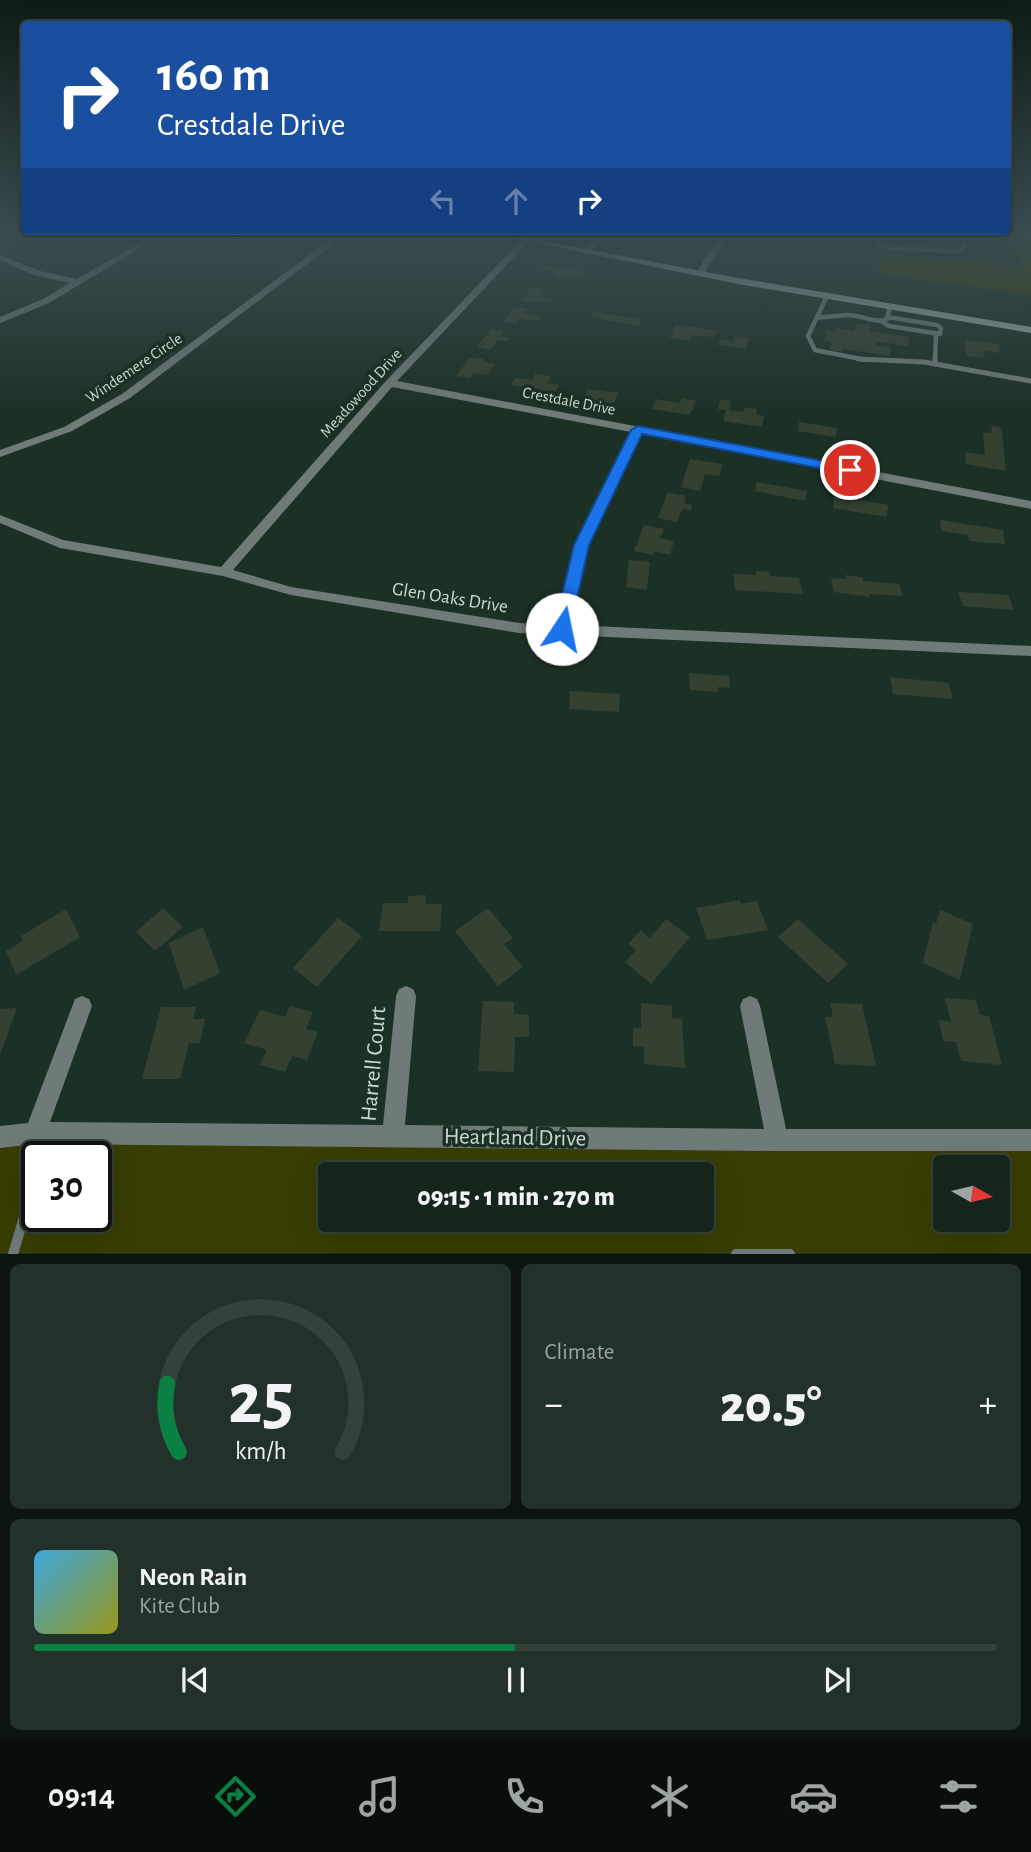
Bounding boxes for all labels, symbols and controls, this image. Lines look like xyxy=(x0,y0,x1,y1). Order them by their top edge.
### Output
icon: right xyxy=(42,49,133,140)
text: 160 m xyxy=(157,51,271,100)
text: Crestdale Drive xyxy=(157,109,346,141)
icon: left xyxy=(424,182,462,220)
icon: ahead xyxy=(497,182,535,220)
icon: right xyxy=(570,182,608,220)
street label: Windemere Circle xyxy=(83,330,185,406)
street label: Meadowood Drive xyxy=(317,345,405,441)
street label: Crestdale Drive xyxy=(521,384,617,418)
pin xyxy=(820,440,880,500)
icon: arrive xyxy=(831,451,869,489)
street label: Glen Oaks Drive xyxy=(391,579,509,617)
position arrow xyxy=(525,592,599,666)
street label: Harrell Court xyxy=(358,1005,391,1122)
street label: Heartland Drive xyxy=(444,1125,586,1151)
speed limit sign: 30 xyxy=(21,1141,112,1232)
north arrow xyxy=(933,1155,1010,1232)
map controls xyxy=(933,1155,1010,1232)
text: 09:15 · 1 min · 270 m xyxy=(417,1184,615,1210)
text: Climate xyxy=(545,1341,614,1364)
text: 25 xyxy=(227,1365,293,1438)
text: 20.5° xyxy=(720,1379,822,1431)
text: − xyxy=(545,1386,563,1424)
text: + xyxy=(979,1386,997,1424)
text: km/h xyxy=(234,1439,286,1464)
text: Neon Rain xyxy=(139,1564,247,1590)
text: Kite Club xyxy=(139,1595,220,1618)
icon: previous xyxy=(176,1661,214,1699)
icon: pause xyxy=(497,1661,535,1699)
icon: next xyxy=(818,1661,856,1699)
icon: directions xyxy=(211,1772,260,1821)
icon: music xyxy=(355,1772,404,1821)
icon: phone xyxy=(500,1772,549,1821)
icon: climate xyxy=(645,1772,694,1821)
icon: car xyxy=(789,1772,838,1821)
icon: filters xyxy=(934,1772,983,1821)
text: 09:14 xyxy=(48,1780,115,1812)

